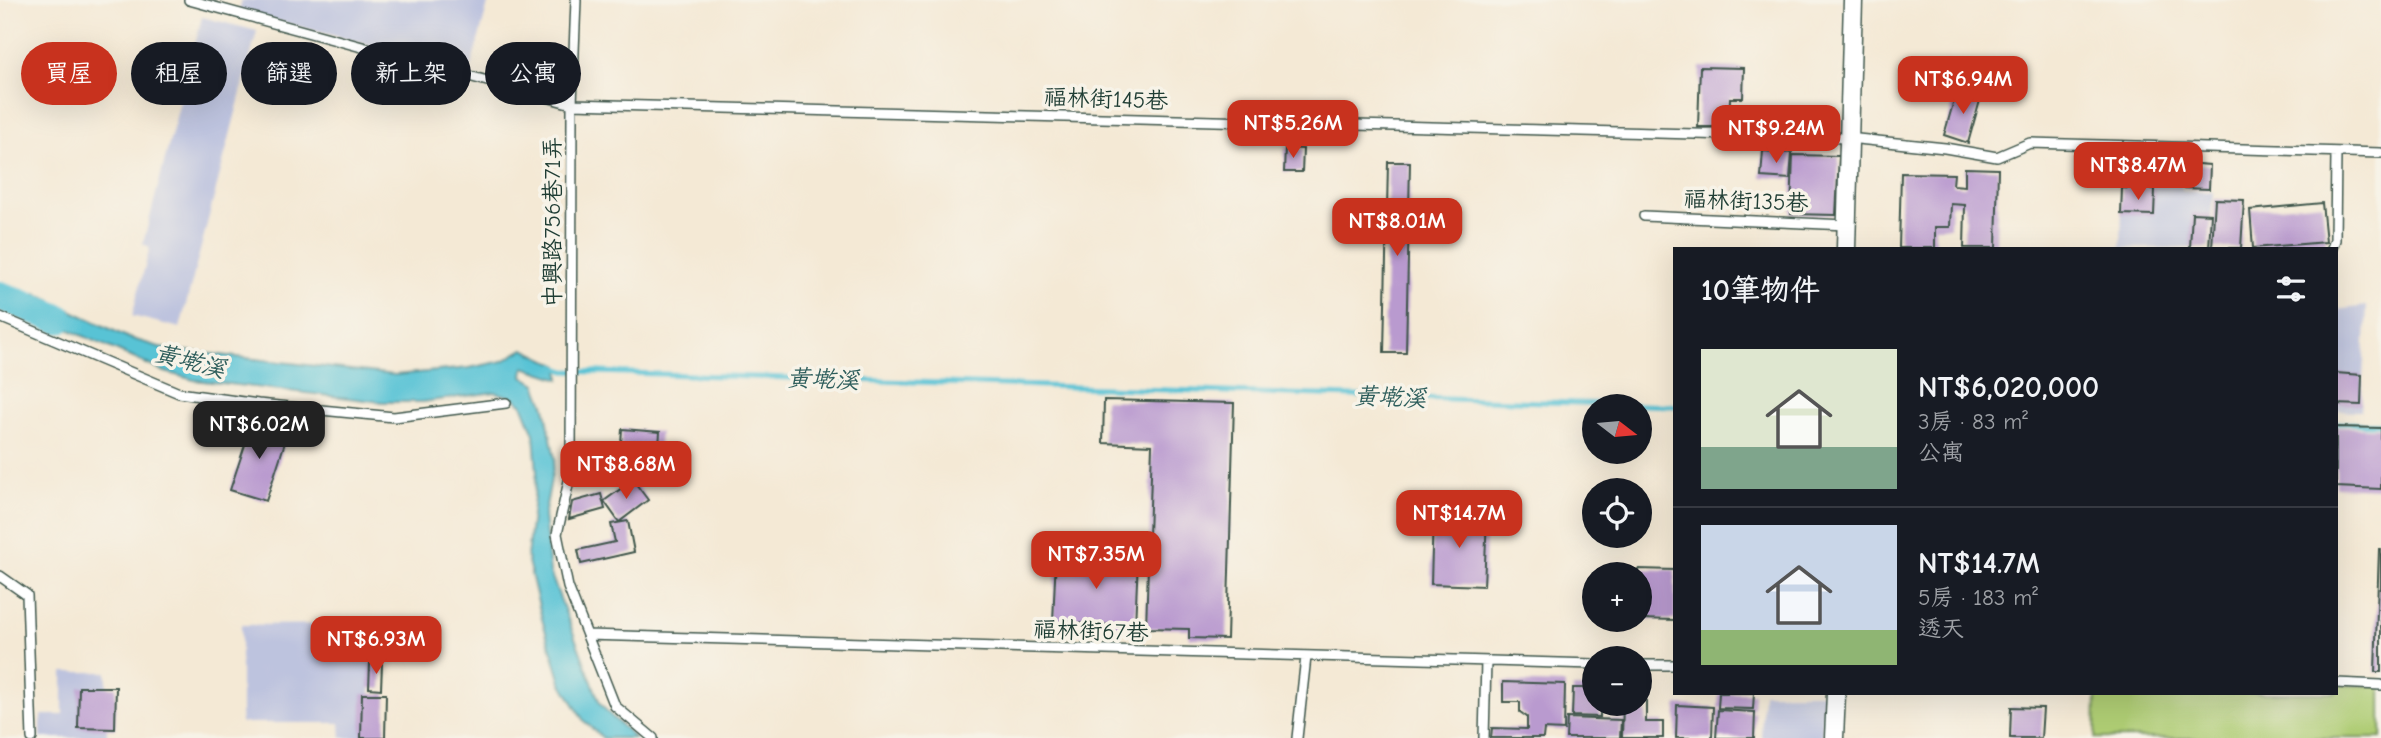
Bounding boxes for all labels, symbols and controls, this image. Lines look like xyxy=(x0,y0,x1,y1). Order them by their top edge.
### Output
chip: 買屋 xyxy=(21,42,117,105)
chip: 租屋 xyxy=(131,42,227,105)
chip: 篩選 xyxy=(241,42,337,105)
chip: 新上架 xyxy=(351,42,471,105)
chip: 公寓 xyxy=(485,42,581,105)
pin: NT$6.94M xyxy=(1891,57,2035,116)
text: NT$6.94M xyxy=(1914,65,2012,92)
street label: 福林街145巷 xyxy=(1043,83,1170,115)
pin: NT$5.26M xyxy=(1221,100,1365,160)
pin: NT$9.24M xyxy=(1704,106,1848,165)
text: NT$5.26M xyxy=(1243,109,1343,136)
text: NT$9.24M xyxy=(1727,114,1825,141)
street label: 中興路756巷71弄 xyxy=(539,137,566,307)
pin: NT$8.47M xyxy=(2066,142,2210,202)
text: NT$8.47M xyxy=(2090,151,2186,178)
street label: 福林街135巷 xyxy=(1683,185,1810,217)
pin: NT$8.01M xyxy=(1325,198,1469,258)
text: NT$8.01M xyxy=(1348,207,1446,234)
icon: filters xyxy=(2272,270,2310,308)
text: 10筆物件 xyxy=(1701,273,1820,308)
water label: 黃墘溪 xyxy=(152,339,230,384)
water label: 黃墘溪 xyxy=(787,364,861,394)
text: NT$6,020,000 xyxy=(1918,370,2099,405)
icon: home xyxy=(1757,377,1841,461)
water label: 黃墘溪 xyxy=(1354,382,1428,412)
north arrow xyxy=(1582,394,1652,464)
map controls xyxy=(1582,394,1652,716)
pin: NT$6.02M xyxy=(187,402,331,461)
text: 3房 · 83 m² xyxy=(1918,408,2028,435)
text: NT$6.02M xyxy=(209,410,309,437)
text: 公寓 xyxy=(1918,439,1964,466)
pin: NT$8.68M xyxy=(554,442,698,501)
text: NT$8.68M xyxy=(576,450,676,477)
button: locate xyxy=(1582,478,1652,548)
pin: NT$14.7M xyxy=(1387,490,1531,550)
text: NT$14.7M xyxy=(1412,499,1506,526)
pin: NT$7.35M xyxy=(1024,532,1168,591)
text: NT$7.35M xyxy=(1047,540,1145,567)
text: NT$14.7M xyxy=(1918,546,2040,581)
icon: home xyxy=(1757,553,1841,637)
button: + xyxy=(1582,562,1652,632)
text: 5房 · 183 m² xyxy=(1918,584,2038,611)
street label: 福林街67巷 xyxy=(1033,615,1150,647)
text: 透天 xyxy=(1918,615,1964,642)
pin: NT$6.93M xyxy=(304,616,448,676)
text: NT$6.93M xyxy=(327,625,426,652)
button: − xyxy=(1582,646,1652,716)

